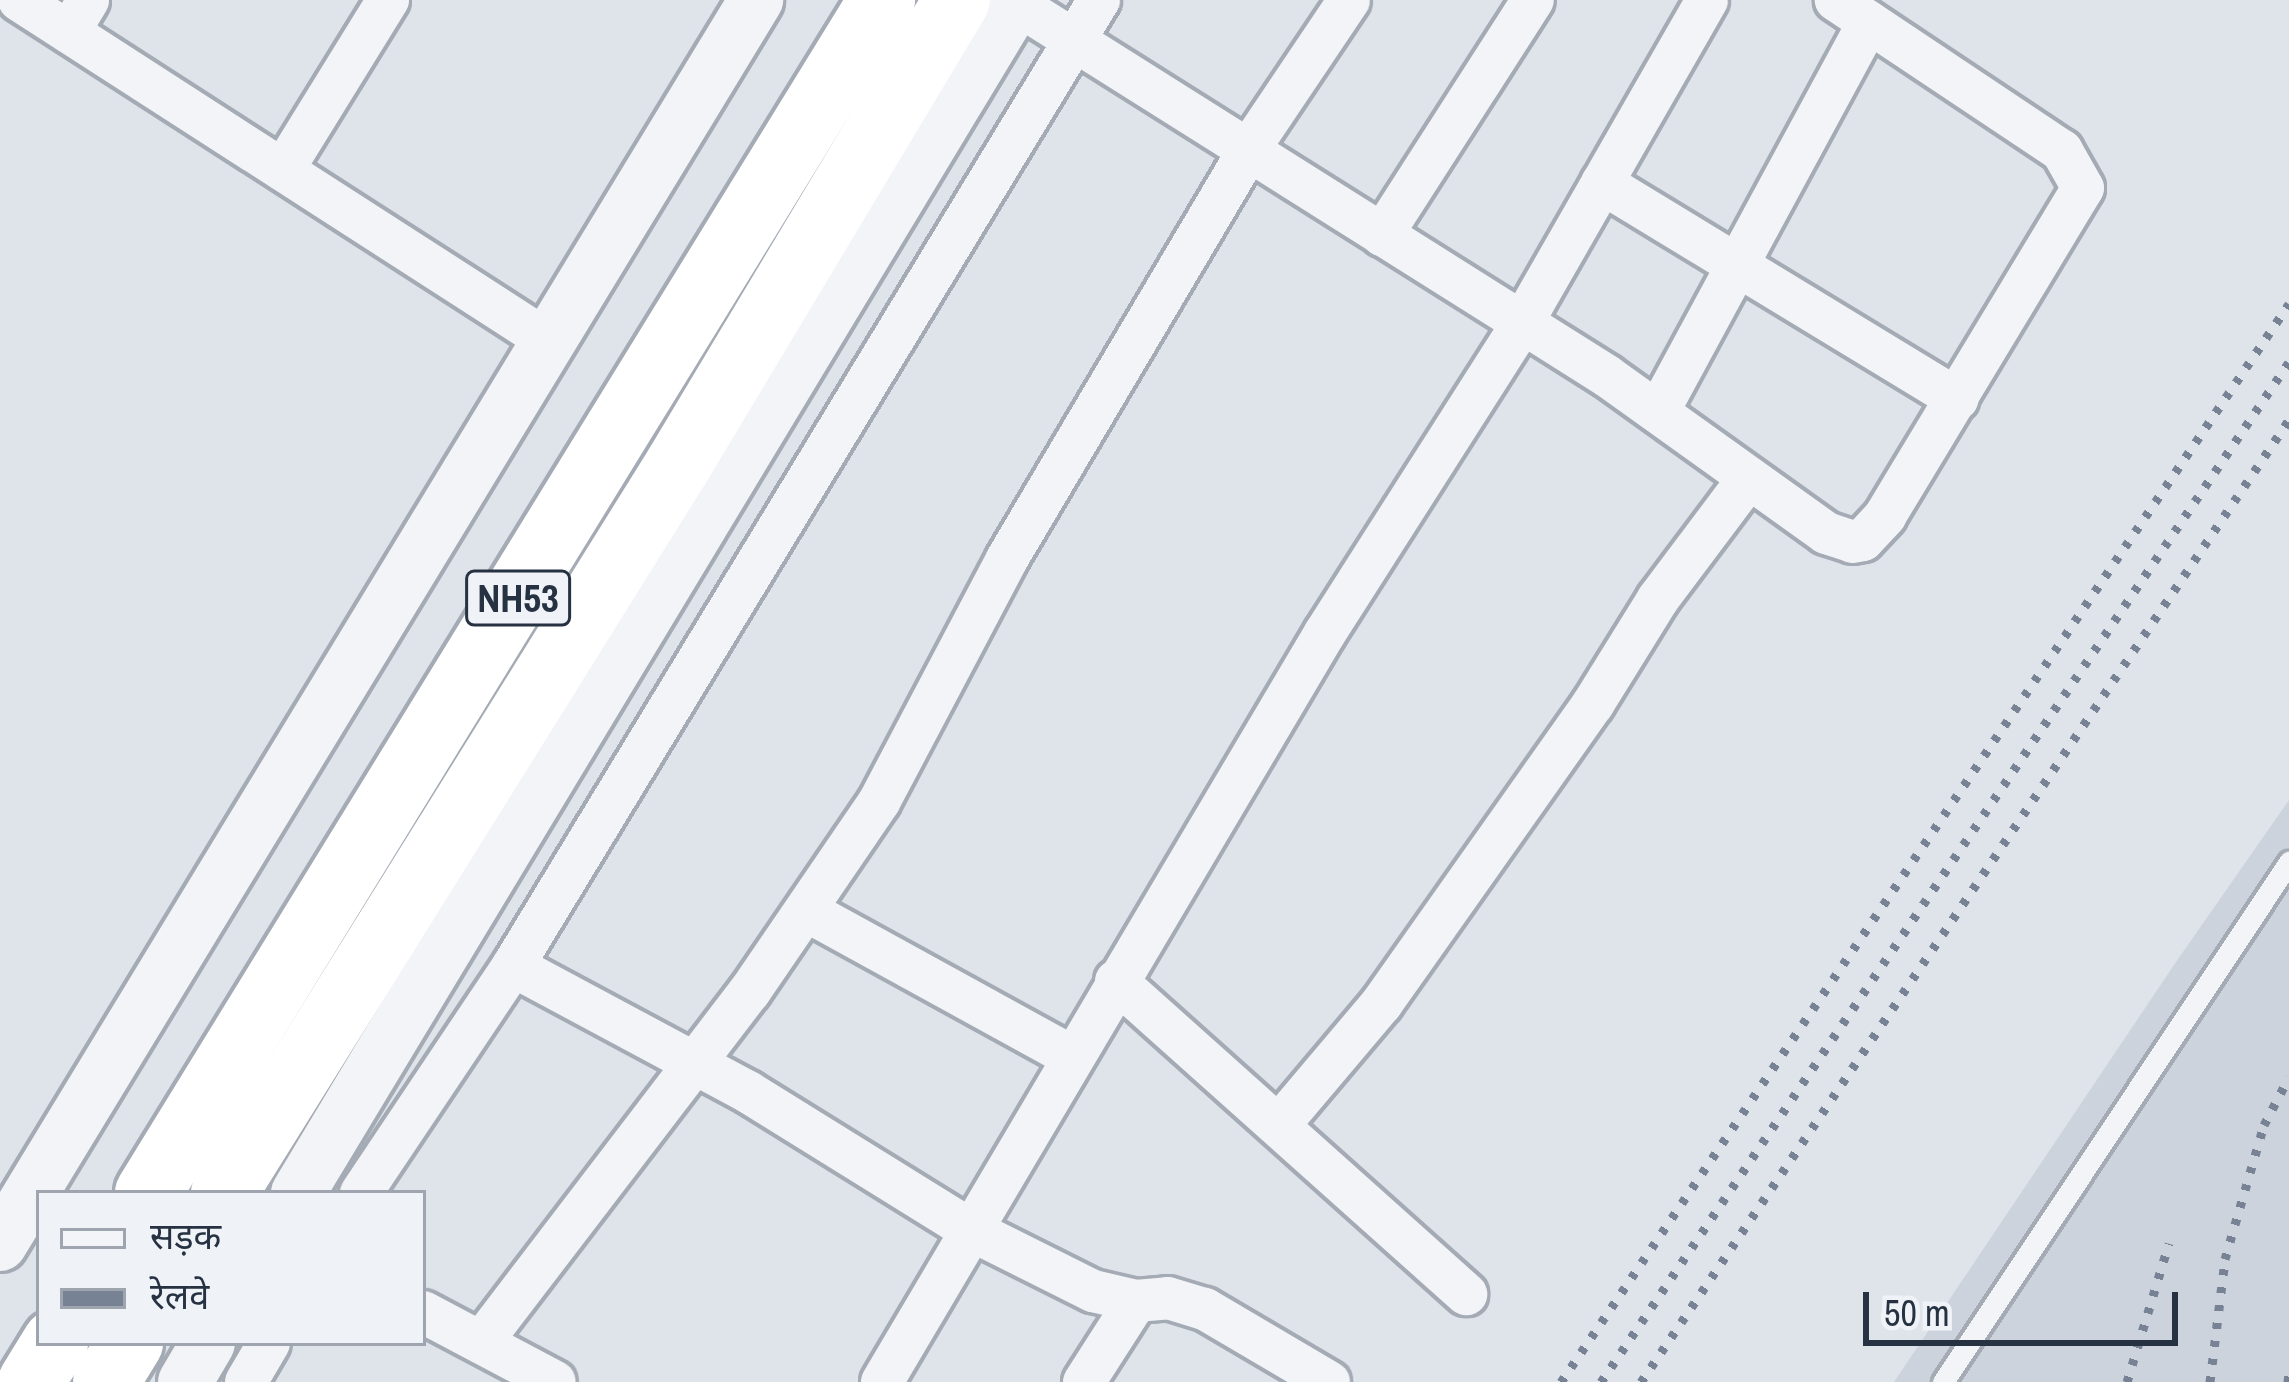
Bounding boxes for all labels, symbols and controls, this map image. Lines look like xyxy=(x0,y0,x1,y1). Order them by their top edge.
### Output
road number: NH53 xyxy=(464,565,572,631)
legend xyxy=(36,1190,426,1346)
text: सड़क xyxy=(150,1212,221,1260)
scale bar xyxy=(1869,1268,2184,1342)
text: रेलवे xyxy=(150,1272,209,1320)
text: 50 m xyxy=(1884,1289,1950,1337)

